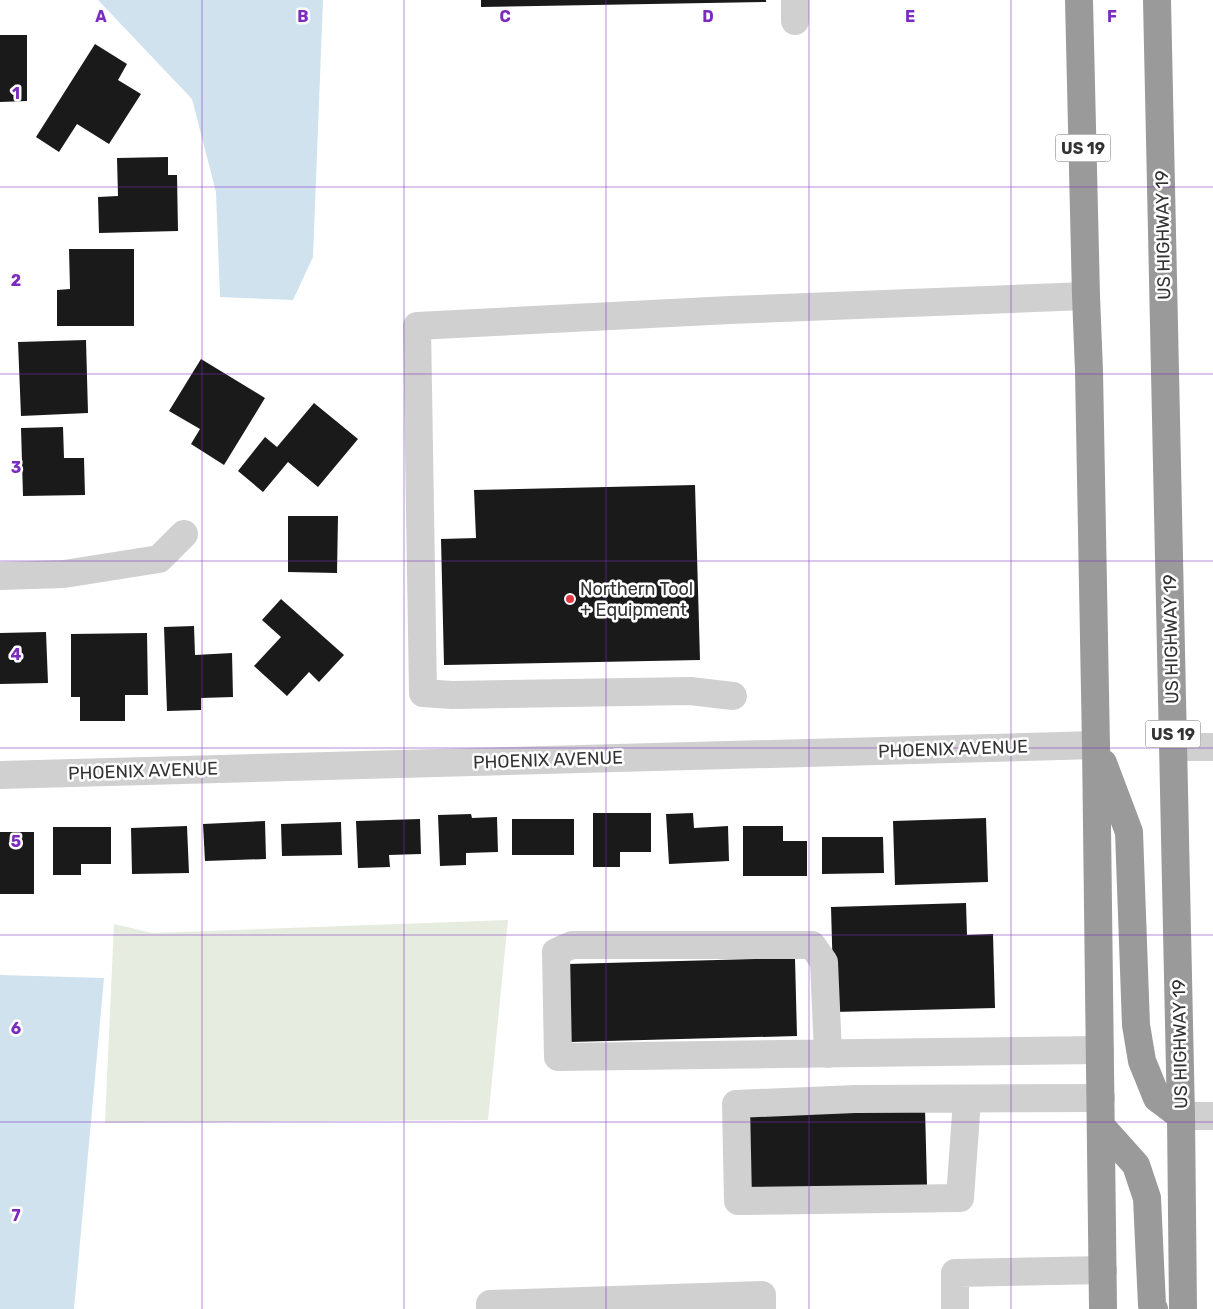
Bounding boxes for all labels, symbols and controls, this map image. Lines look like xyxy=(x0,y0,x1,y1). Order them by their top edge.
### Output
text: A xyxy=(95,7,107,26)
text: B xyxy=(297,7,309,26)
text: C xyxy=(499,7,511,26)
text: D xyxy=(702,7,714,26)
text: E xyxy=(905,7,915,26)
text: F xyxy=(1107,7,1117,26)
text: 1 xyxy=(12,84,20,103)
road number: US 19 xyxy=(1056,134,1110,162)
street label: US HIGHWAY 19 xyxy=(1151,170,1175,300)
text: 2 xyxy=(11,271,21,290)
text: 3 xyxy=(11,458,21,477)
street label: US HIGHWAY 19 xyxy=(1159,574,1183,704)
place label: Northern Tool + Equipment xyxy=(580,578,693,621)
marker: Northern Tool + Equipment xyxy=(564,593,576,605)
text: 4 xyxy=(11,645,22,664)
road number: US 19 xyxy=(1146,721,1200,748)
street label: PHOENIX AVENUE xyxy=(878,735,1028,763)
street label: PHOENIX AVENUE xyxy=(473,746,623,774)
street label: PHOENIX AVENUE xyxy=(68,757,218,785)
text: 5 xyxy=(11,832,21,851)
street label: US HIGHWAY 19 xyxy=(1168,979,1192,1109)
text: 6 xyxy=(11,1019,21,1038)
text: 7 xyxy=(11,1206,21,1225)

